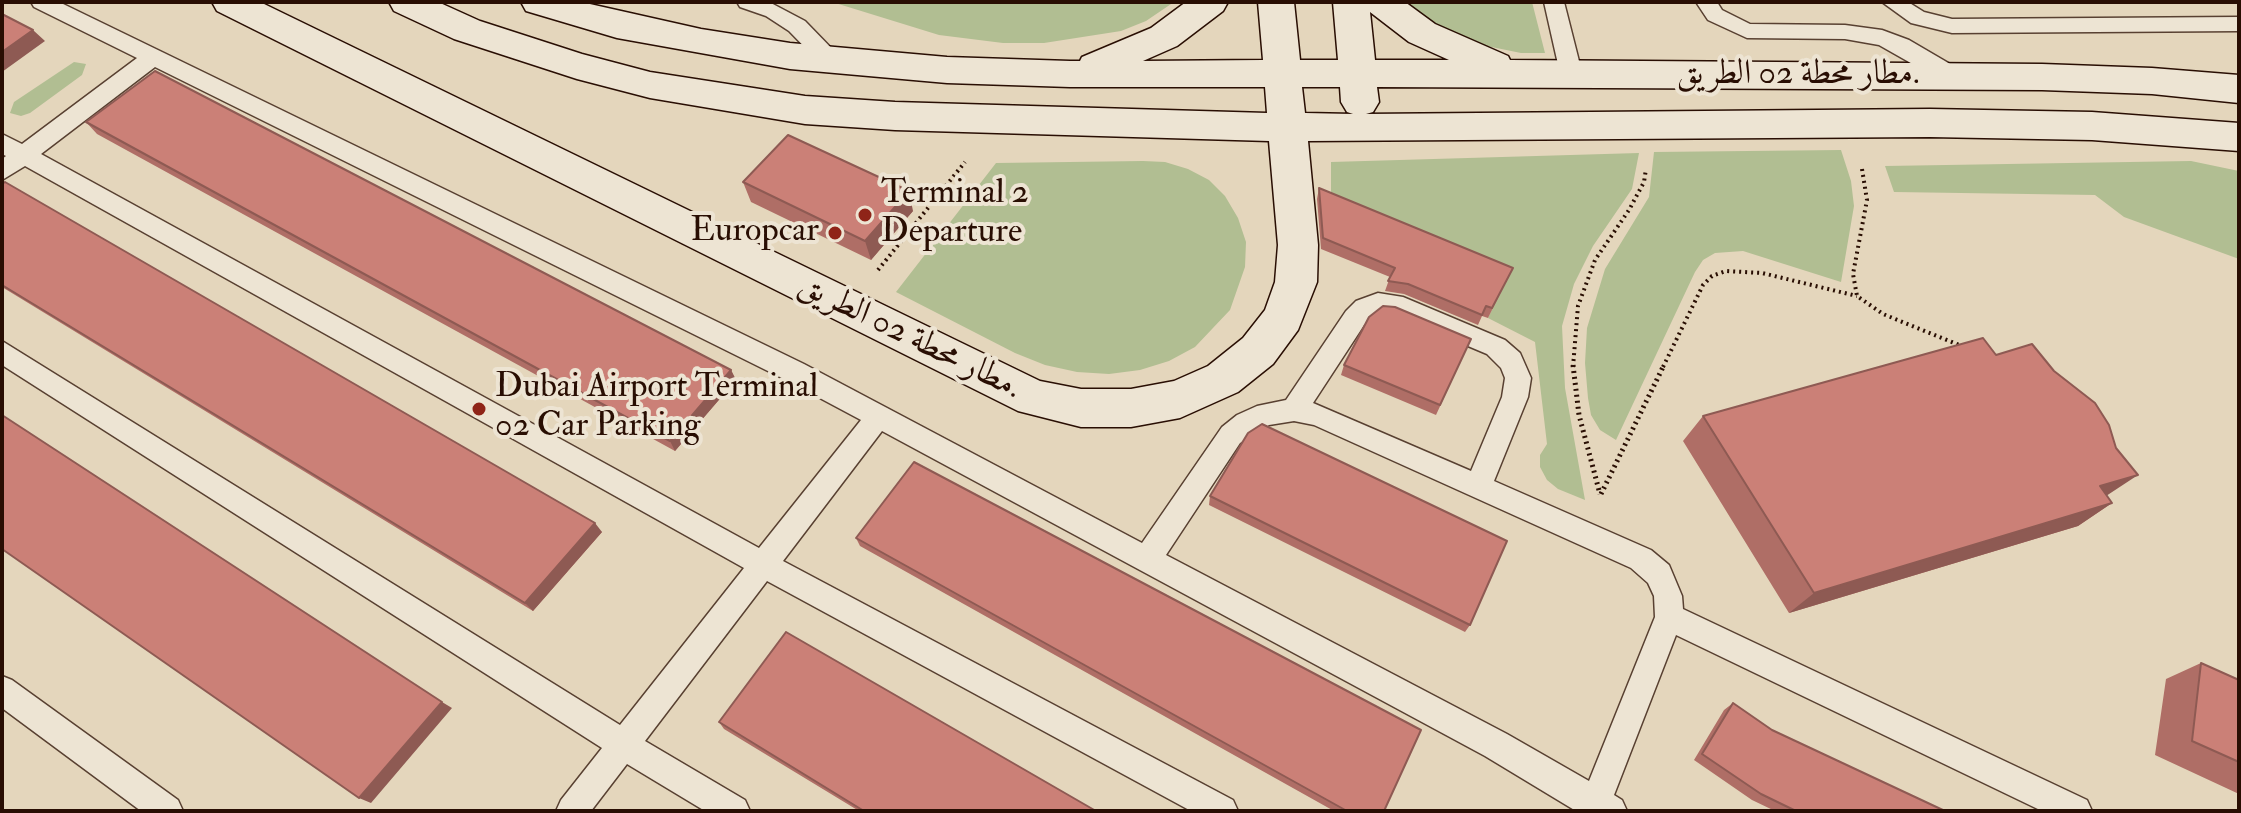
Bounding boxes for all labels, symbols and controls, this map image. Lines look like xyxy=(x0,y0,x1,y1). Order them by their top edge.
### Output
street label: مطار محطة 02 الطريق. xyxy=(1676,56,1920,96)
place label: Terminal 2 Departure xyxy=(881,175,1029,254)
marker: Terminal 2 Departure xyxy=(856,206,874,224)
place label: Europcar xyxy=(690,213,819,253)
marker: Europcar xyxy=(826,224,844,242)
street label: مطار محطة 02 الطريق. xyxy=(791,266,1027,410)
place label: Dubai Airport Terminal 02 Car Parking xyxy=(495,369,818,448)
marker: Dubai Airport Terminal 02 Car Parking xyxy=(470,400,488,418)

